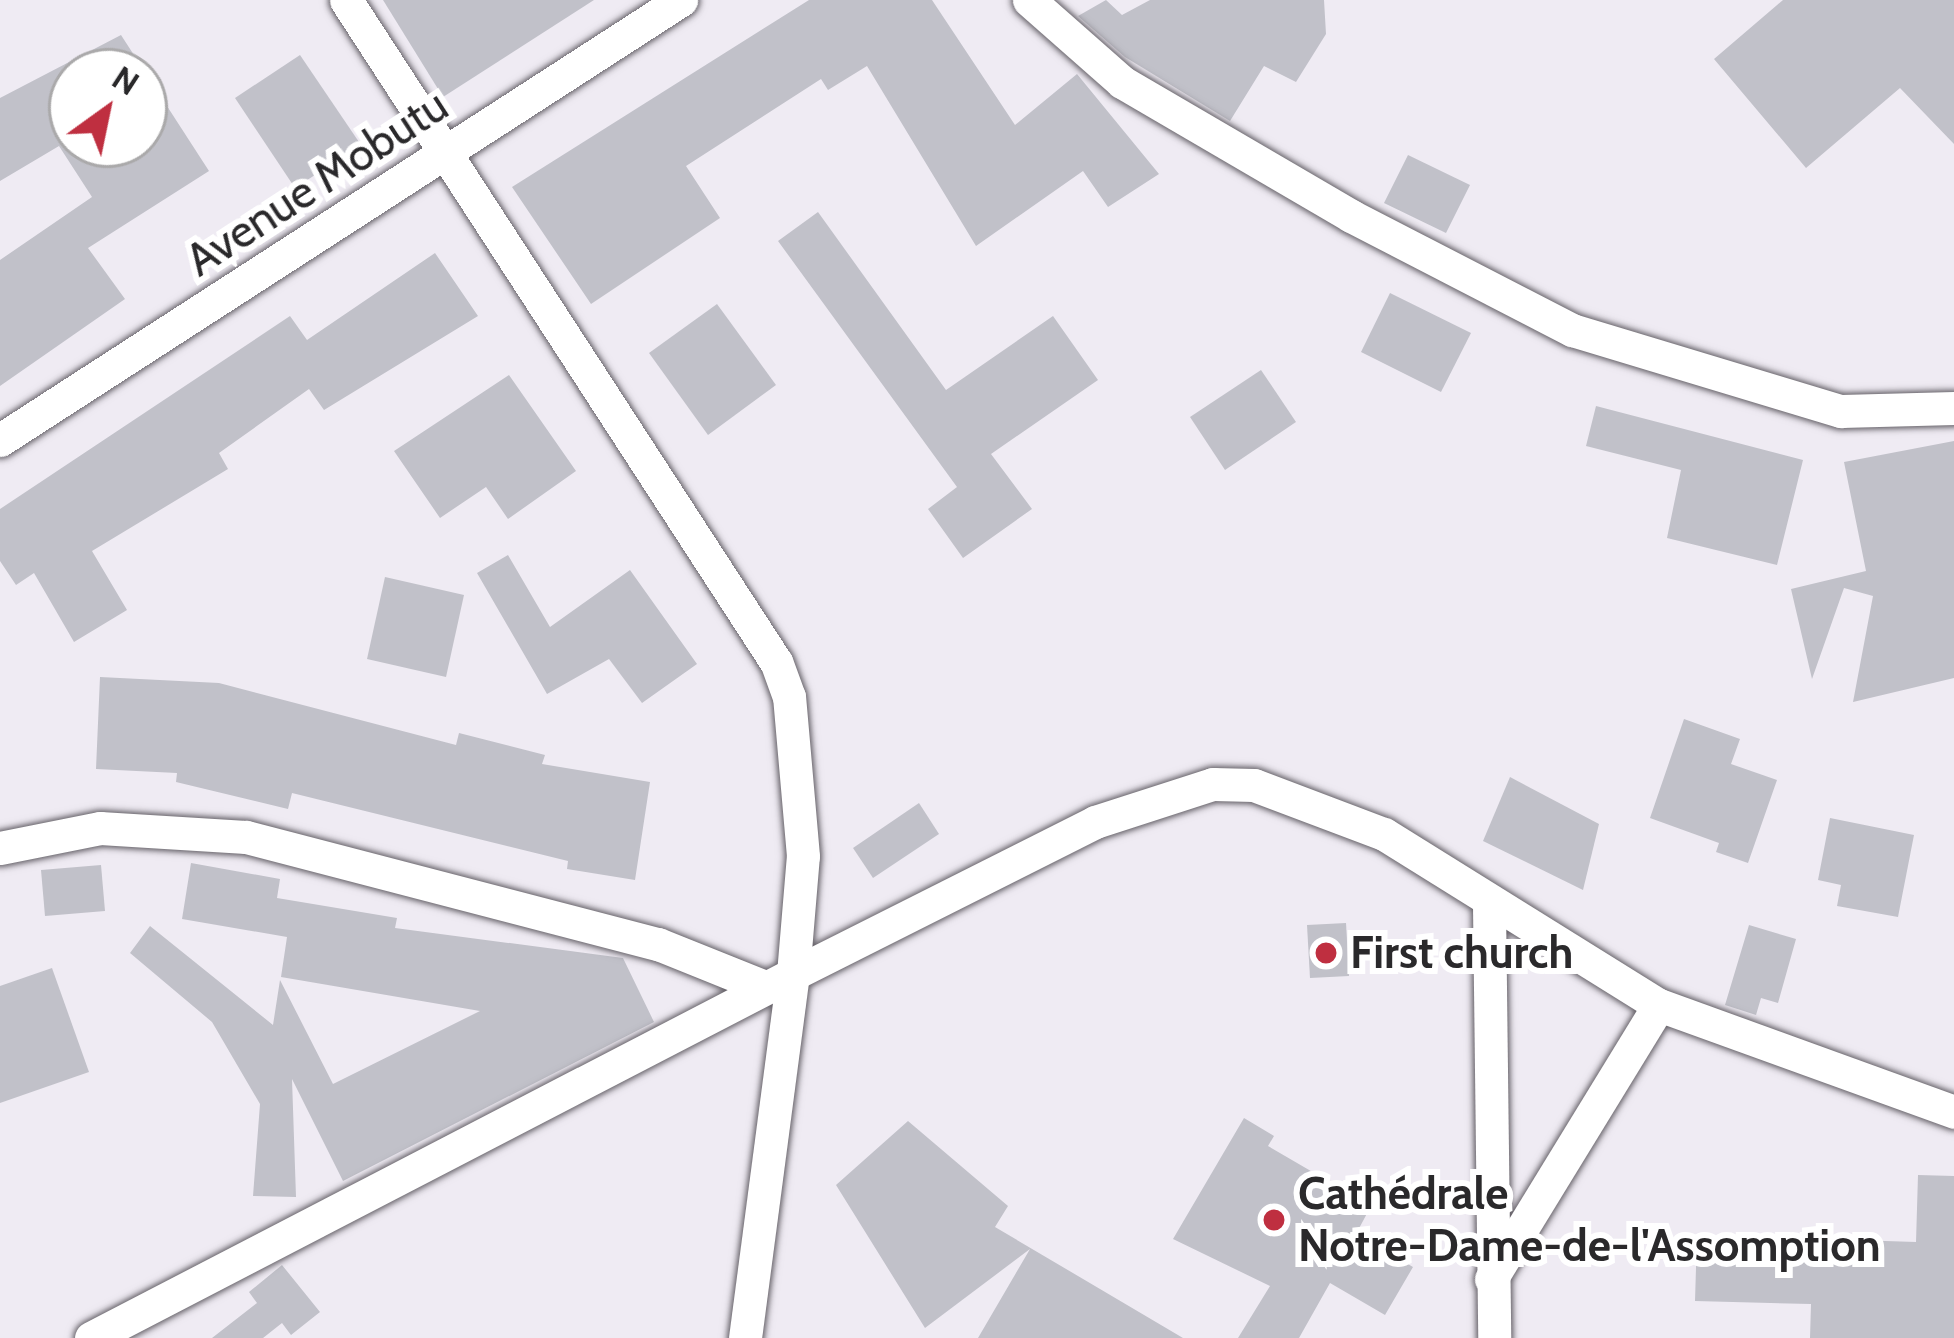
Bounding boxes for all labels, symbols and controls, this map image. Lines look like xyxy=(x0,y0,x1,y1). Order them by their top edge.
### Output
north arrow xyxy=(48,48,168,168)
text: N xyxy=(105,57,147,103)
street label: Avenue Mobutu xyxy=(176,78,458,288)
place label: First church xyxy=(1350,926,1573,980)
marker: First church xyxy=(1313,940,1339,966)
place label: Cathédrale Notre-Dame-de-l'Assomption xyxy=(1298,1167,1881,1273)
marker: Cathédrale Notre-Dame-de-l'Assomption xyxy=(1261,1207,1287,1233)

